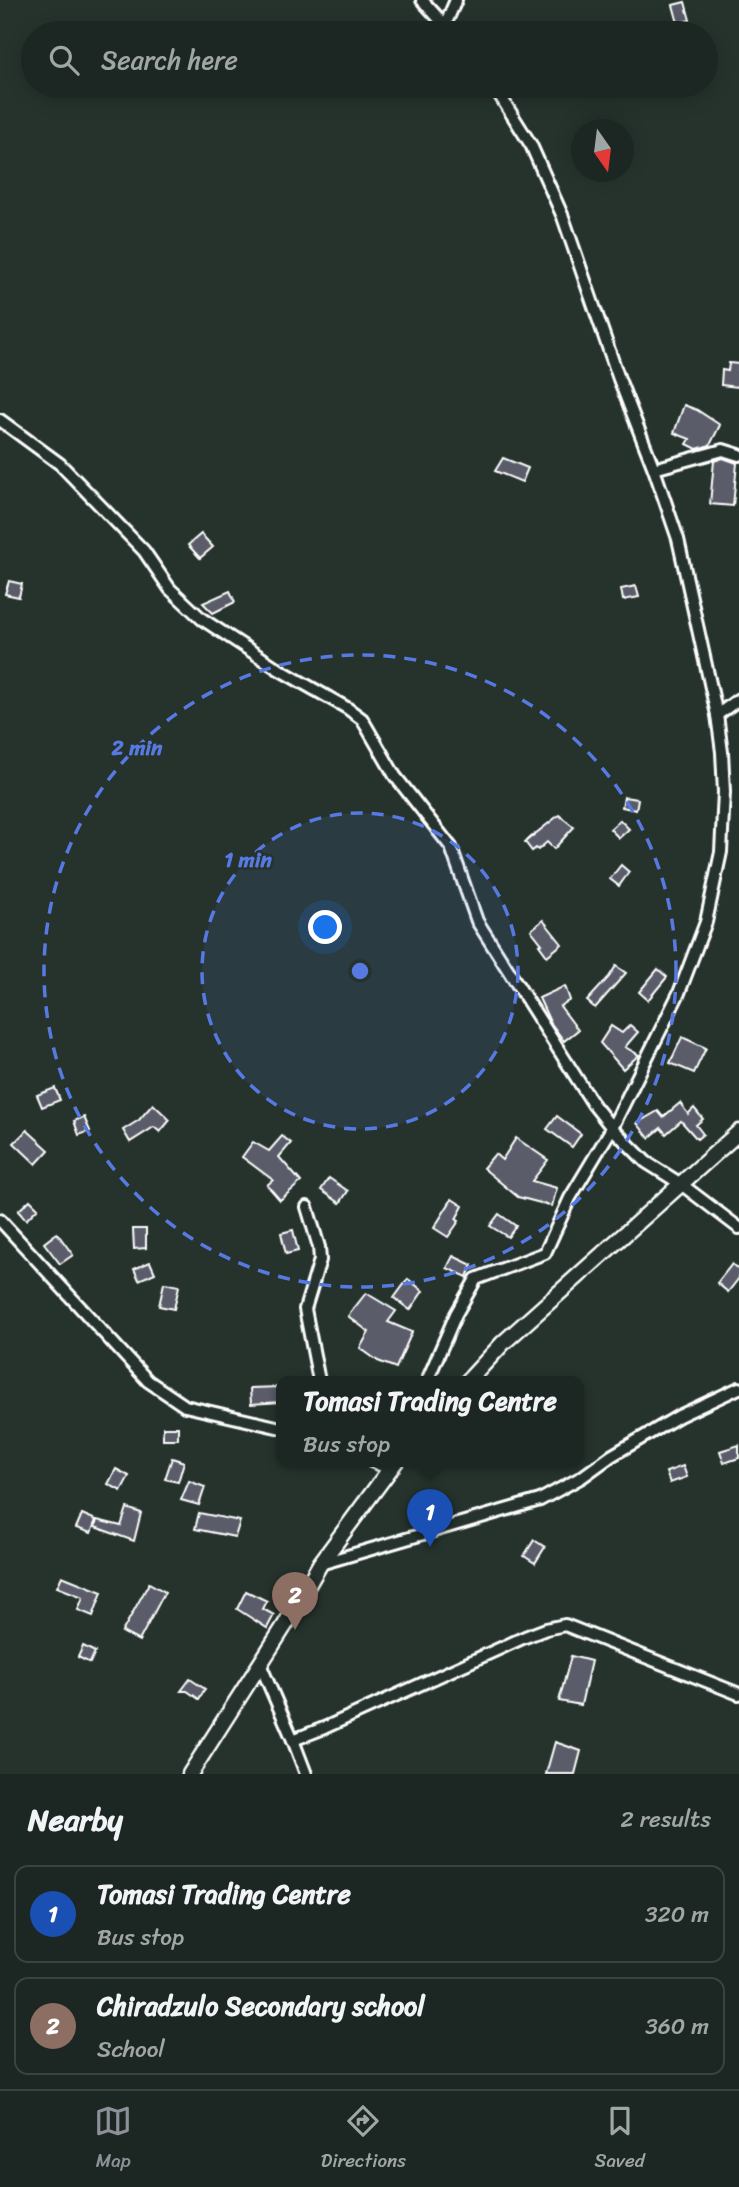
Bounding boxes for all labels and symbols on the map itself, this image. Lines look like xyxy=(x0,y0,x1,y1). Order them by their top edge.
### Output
north arrow xyxy=(571,119,634,182)
text: 2 min xyxy=(111,729,163,767)
text: 1 min xyxy=(224,841,273,879)
your location xyxy=(308,910,342,944)
centre of rings xyxy=(348,959,372,983)
pin: 1 xyxy=(407,1489,453,1547)
pin: 2 xyxy=(272,1572,318,1630)

